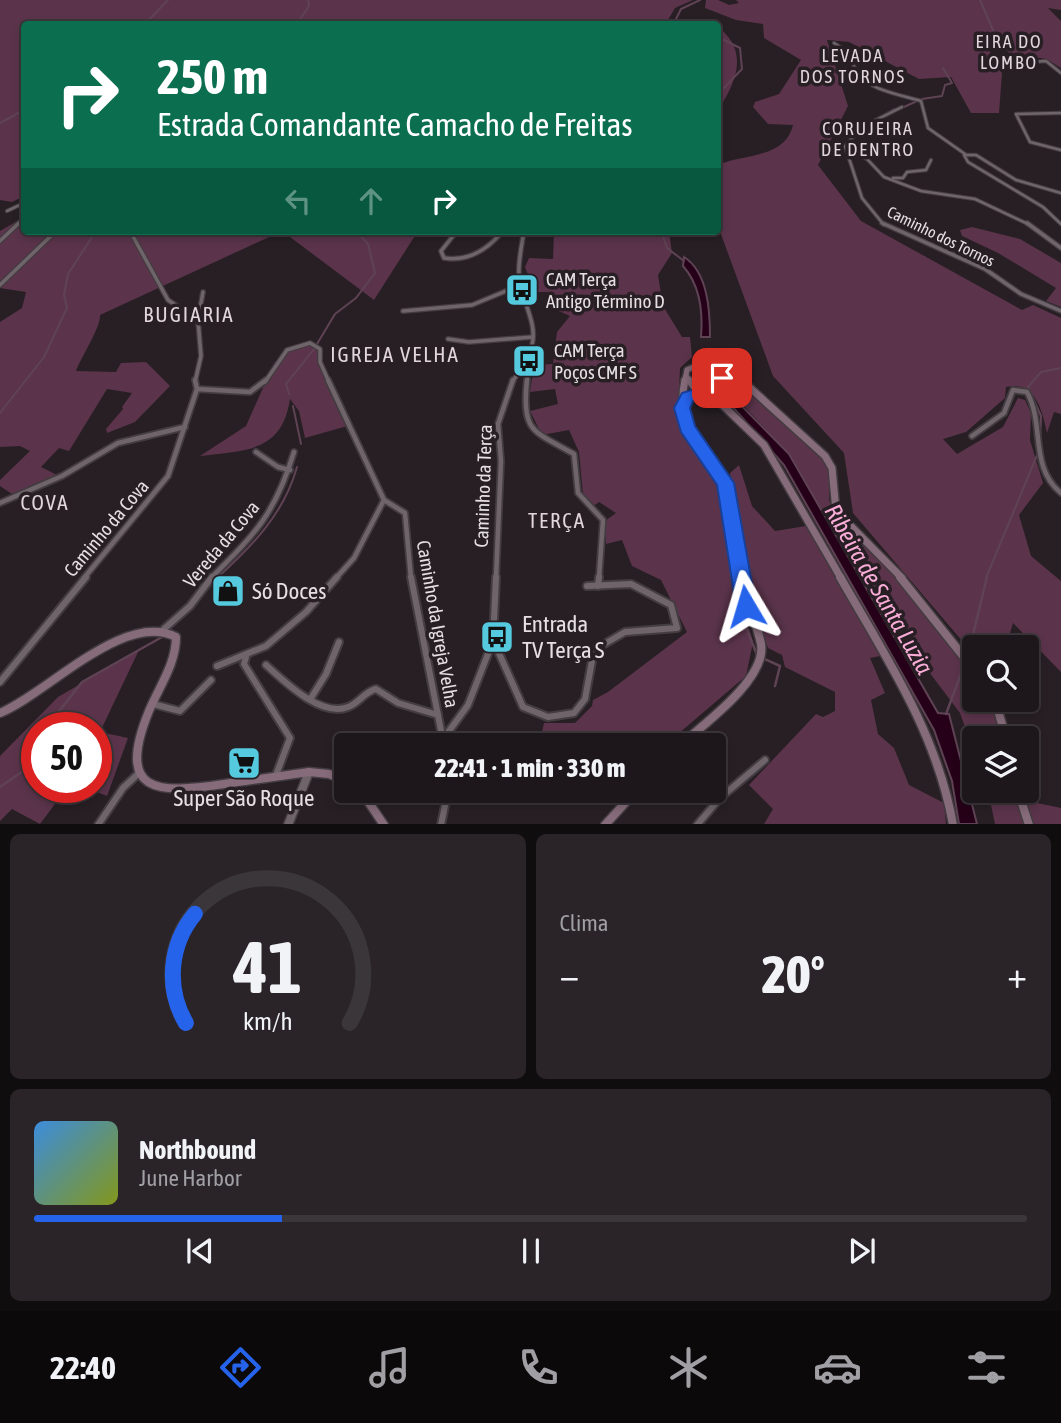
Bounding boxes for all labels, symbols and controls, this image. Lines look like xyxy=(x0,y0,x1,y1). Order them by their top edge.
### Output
district label: EIRA DO LOMBO xyxy=(975,31,1043,73)
district label: LEVADA DOS TORNOS xyxy=(800,45,906,87)
text: 250 m xyxy=(157,48,268,104)
icon: right xyxy=(42,49,133,140)
text: Estrada Comandante Camacho de Freitas xyxy=(157,106,633,143)
district label: CORUJEIRA DE DENTRO xyxy=(821,118,915,160)
icon: left xyxy=(279,182,317,220)
icon: ahead xyxy=(352,182,390,220)
icon: right xyxy=(425,182,463,220)
street label: Caminho dos Tornos xyxy=(884,202,998,270)
place label: CAM Terça Antigo Término D xyxy=(546,268,665,312)
bus stop icon: CAM Terça Antigo Término D xyxy=(503,271,541,309)
district label: BUGIARIA xyxy=(143,302,235,326)
place label: CAM Terça Poços CMF S xyxy=(554,339,637,383)
district label: IGREJA VELHA xyxy=(330,342,460,366)
bus stop icon: CAM Terça Poços CMF S xyxy=(510,342,548,380)
pin xyxy=(692,348,752,408)
icon: arrive xyxy=(703,359,741,397)
street label: Caminho da Terça xyxy=(470,424,496,548)
street label: Caminho da Cova xyxy=(59,475,153,581)
district label: COVA xyxy=(20,490,70,514)
street label: Vereda da Cova xyxy=(178,496,264,592)
water label: Ribeira de Santa Luzia xyxy=(819,499,939,679)
district label: TERÇA xyxy=(528,508,586,532)
street label: Caminho da Igreja Velha xyxy=(412,539,464,709)
position arrow xyxy=(709,569,783,643)
shop icon: Só Doces xyxy=(209,572,247,610)
place label: Só Doces xyxy=(252,578,326,604)
place label: Entrada TV Terça S xyxy=(522,611,605,663)
bus stop icon: Entrada TV Terça S xyxy=(478,618,516,656)
map controls xyxy=(962,635,1039,803)
button: search xyxy=(962,635,1039,712)
speed limit sign: 50 xyxy=(21,712,112,803)
button: layers xyxy=(962,726,1039,803)
supermarket icon: Super São Roque xyxy=(225,744,263,782)
text: 22:41 · 1 min · 330 m xyxy=(435,753,625,783)
place label: Super São Roque xyxy=(173,785,315,811)
text: Clima xyxy=(560,910,609,936)
text: 41 xyxy=(233,925,302,1008)
text: 20° xyxy=(762,944,825,1004)
text: − xyxy=(560,953,579,996)
text: + xyxy=(1007,953,1027,996)
text: km/h xyxy=(243,1006,293,1034)
text: Northbound xyxy=(139,1135,256,1165)
text: June Harbor xyxy=(139,1165,242,1191)
icon: previous xyxy=(181,1232,219,1270)
icon: pause xyxy=(512,1232,550,1270)
icon: next xyxy=(843,1232,881,1270)
icon: directions xyxy=(216,1343,265,1392)
icon: music xyxy=(365,1343,414,1392)
icon: phone xyxy=(514,1343,563,1392)
icon: climate xyxy=(664,1343,713,1392)
icon: car xyxy=(813,1343,862,1392)
icon: filters xyxy=(962,1343,1011,1392)
text: 22:40 xyxy=(50,1349,116,1386)

